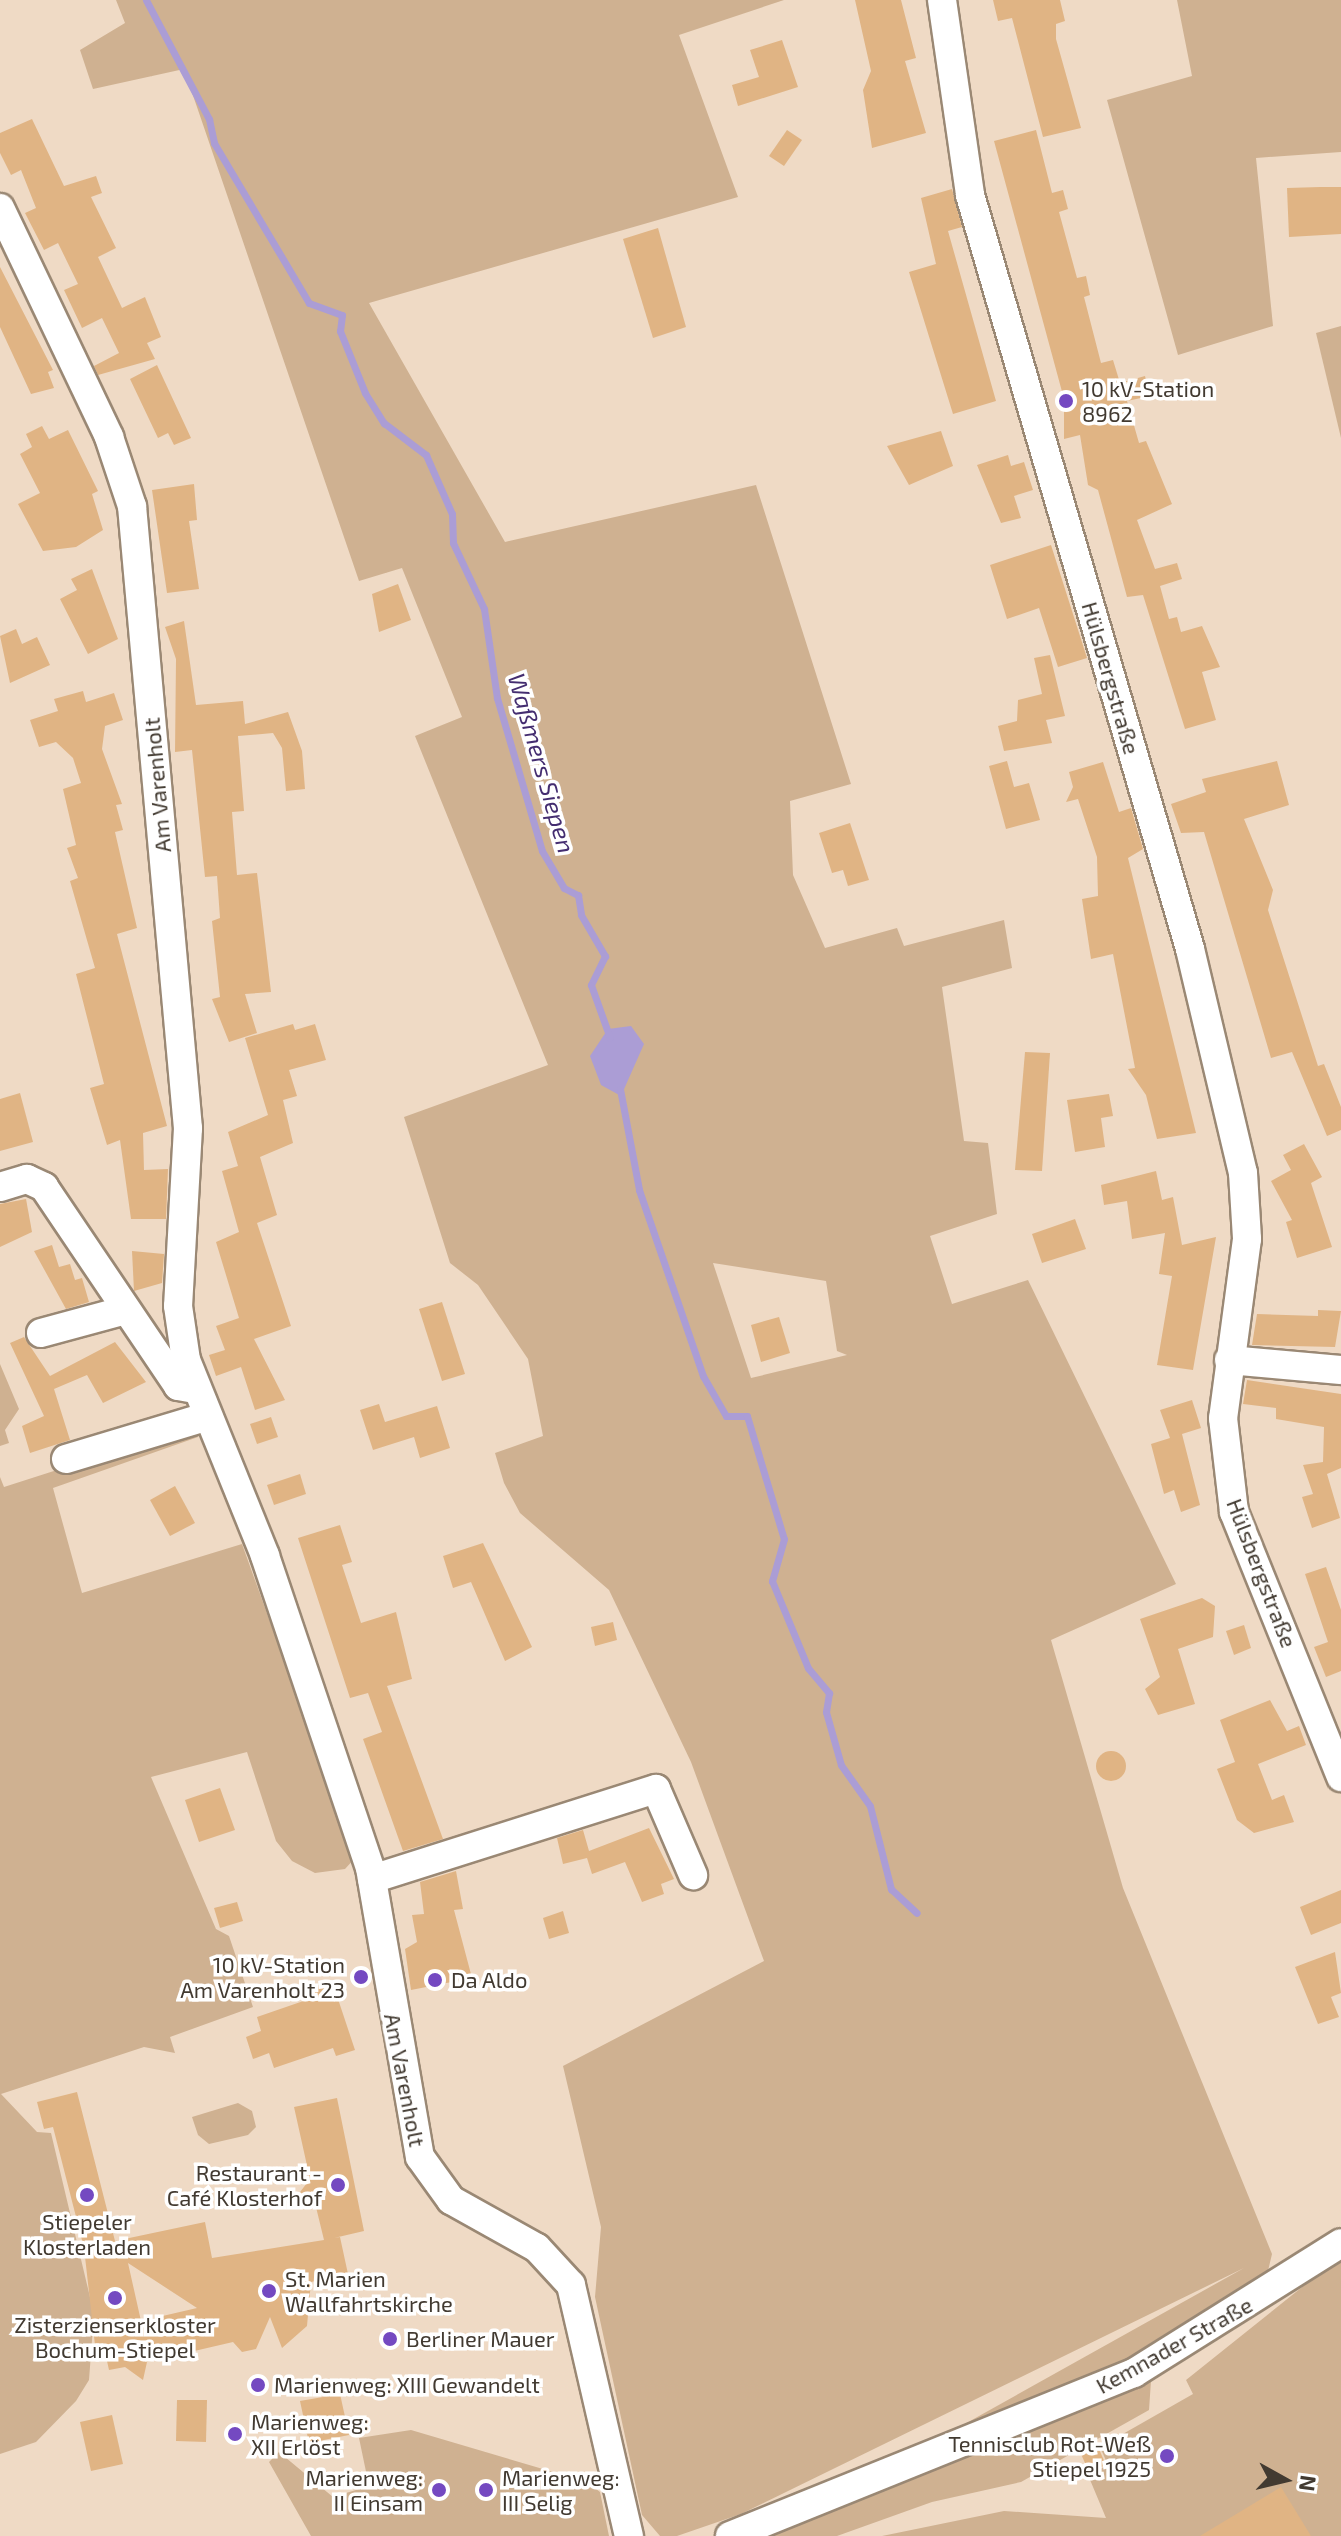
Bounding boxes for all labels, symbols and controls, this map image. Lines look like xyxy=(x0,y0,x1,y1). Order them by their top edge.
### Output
place label: 10 kV-Station 8962 xyxy=(1082,375,1214,426)
marker: 10 kV-Station 8962 xyxy=(1057,392,1075,410)
street label: Hülsbergstraße xyxy=(1077,599,1145,757)
water label: Waßmers Siepen xyxy=(503,670,581,856)
street label: Am Varenholt xyxy=(138,716,176,854)
street label: Hülsbergstraße xyxy=(1221,1495,1303,1651)
place label: 10 kV-Station Am Varenholt 23 xyxy=(180,1951,345,2002)
place label: Da Aldo xyxy=(451,1967,528,1993)
marker: 10 kV-Station Am Varenholt 23 xyxy=(352,1968,370,1986)
marker: Da Aldo xyxy=(426,1971,444,1989)
street label: Am Varenholt xyxy=(379,2011,431,2149)
place label: Restaurant - Café Klosterhof xyxy=(167,2159,322,2210)
marker: Restaurant - Café Klosterhof xyxy=(329,2176,347,2194)
marker: Stiepeler Klosterladen xyxy=(78,2186,96,2204)
place label: Stiepeler Klosterladen xyxy=(23,2208,151,2260)
place label: St. Marien Wallfahrtskirche xyxy=(285,2265,453,2316)
marker: St. Marien Wallfahrtskirche xyxy=(260,2282,278,2300)
marker: Zisterzienserkloster Bochum-Stiepel xyxy=(106,2289,124,2307)
street label: Kemnader Straße xyxy=(1091,2291,1257,2399)
place label: Zisterzienserkloster Bochum-Stiepel xyxy=(14,2311,216,2362)
place label: Berliner Mauer xyxy=(406,2326,555,2352)
marker: Berliner Mauer xyxy=(381,2330,399,2348)
place label: Marienweg: XIII Gewandelt xyxy=(274,2372,540,2398)
marker: Marienweg: XIII Gewandelt xyxy=(249,2376,267,2394)
place label: Marienweg: XII Erlöst xyxy=(251,2408,369,2460)
marker: Marienweg: XII Erlöst xyxy=(226,2425,244,2443)
place label: Tennisclub Rot-Weß Stiepel 1925 xyxy=(948,2430,1151,2482)
north arrow xyxy=(1245,2440,1325,2520)
marker: Tennisclub Rot-Weß Stiepel 1925 xyxy=(1158,2447,1176,2465)
place label: Marienweg: II Einsam xyxy=(305,2464,423,2516)
place label: Marienweg: III Selig xyxy=(502,2464,620,2516)
text: N xyxy=(1295,2474,1323,2493)
marker: Marienweg: II Einsam xyxy=(430,2481,448,2499)
marker: Marienweg: III Selig xyxy=(477,2481,495,2499)

